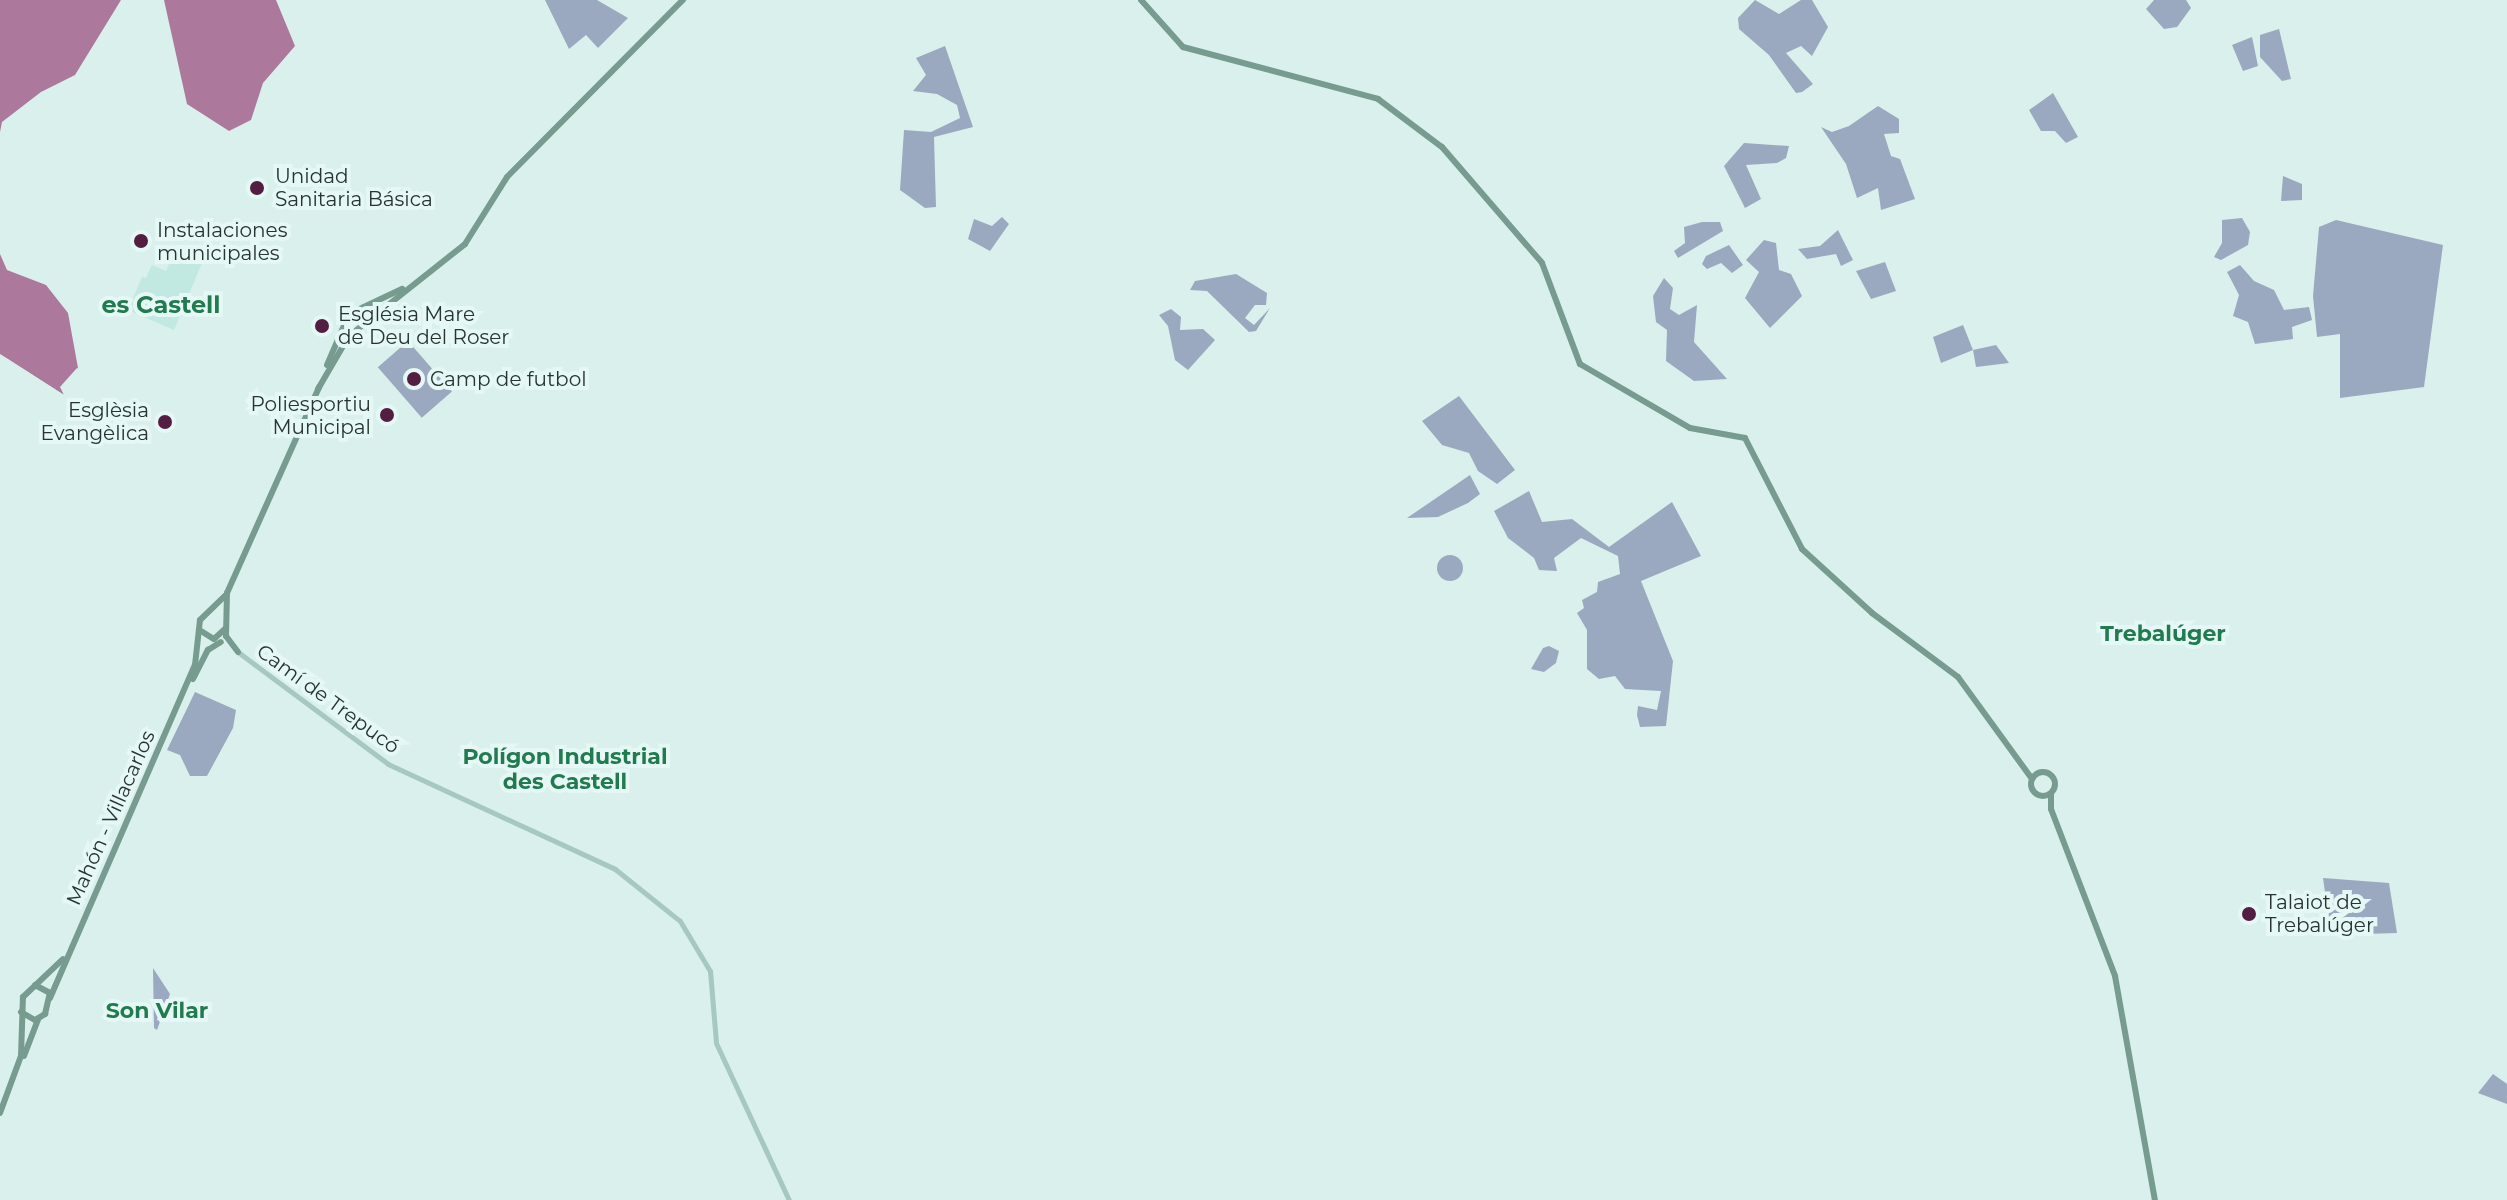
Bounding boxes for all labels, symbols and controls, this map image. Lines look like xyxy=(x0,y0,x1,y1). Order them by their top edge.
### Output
place label: Unidad Sanitaria Básica xyxy=(275,164,433,211)
marker: Unidad Sanitaria Básica xyxy=(246,177,268,199)
place label: Instalaciones municipales xyxy=(157,218,287,265)
marker: Instalaciones municipales xyxy=(132,232,150,250)
district label: es Castell xyxy=(101,291,221,319)
place label: Església Mare de Deu del Roser xyxy=(338,302,509,349)
marker: Església Mare de Deu del Roser xyxy=(313,317,331,335)
place label: Camp de futbol xyxy=(430,367,587,391)
marker: Camp de futbol xyxy=(405,370,423,388)
place label: Poliesportiu Municipal xyxy=(250,392,371,439)
place label: Esglèsia Evangèlica xyxy=(40,398,149,445)
marker: Poliesportiu Municipal xyxy=(378,406,396,424)
marker: Esglèsia Evangèlica xyxy=(156,413,174,431)
district label: Trebalúger xyxy=(2100,621,2226,647)
street label: Camí de Trepucó xyxy=(252,639,404,759)
street label: Mahón - Villacarlos xyxy=(62,727,160,909)
district label: Polígon Industrial des Castell xyxy=(462,743,668,794)
place label: Talaiot de Trebalúger xyxy=(2265,890,2374,937)
marker: Talaiot de Trebalúger xyxy=(2240,905,2258,923)
district label: Son Vilar xyxy=(106,998,208,1024)

